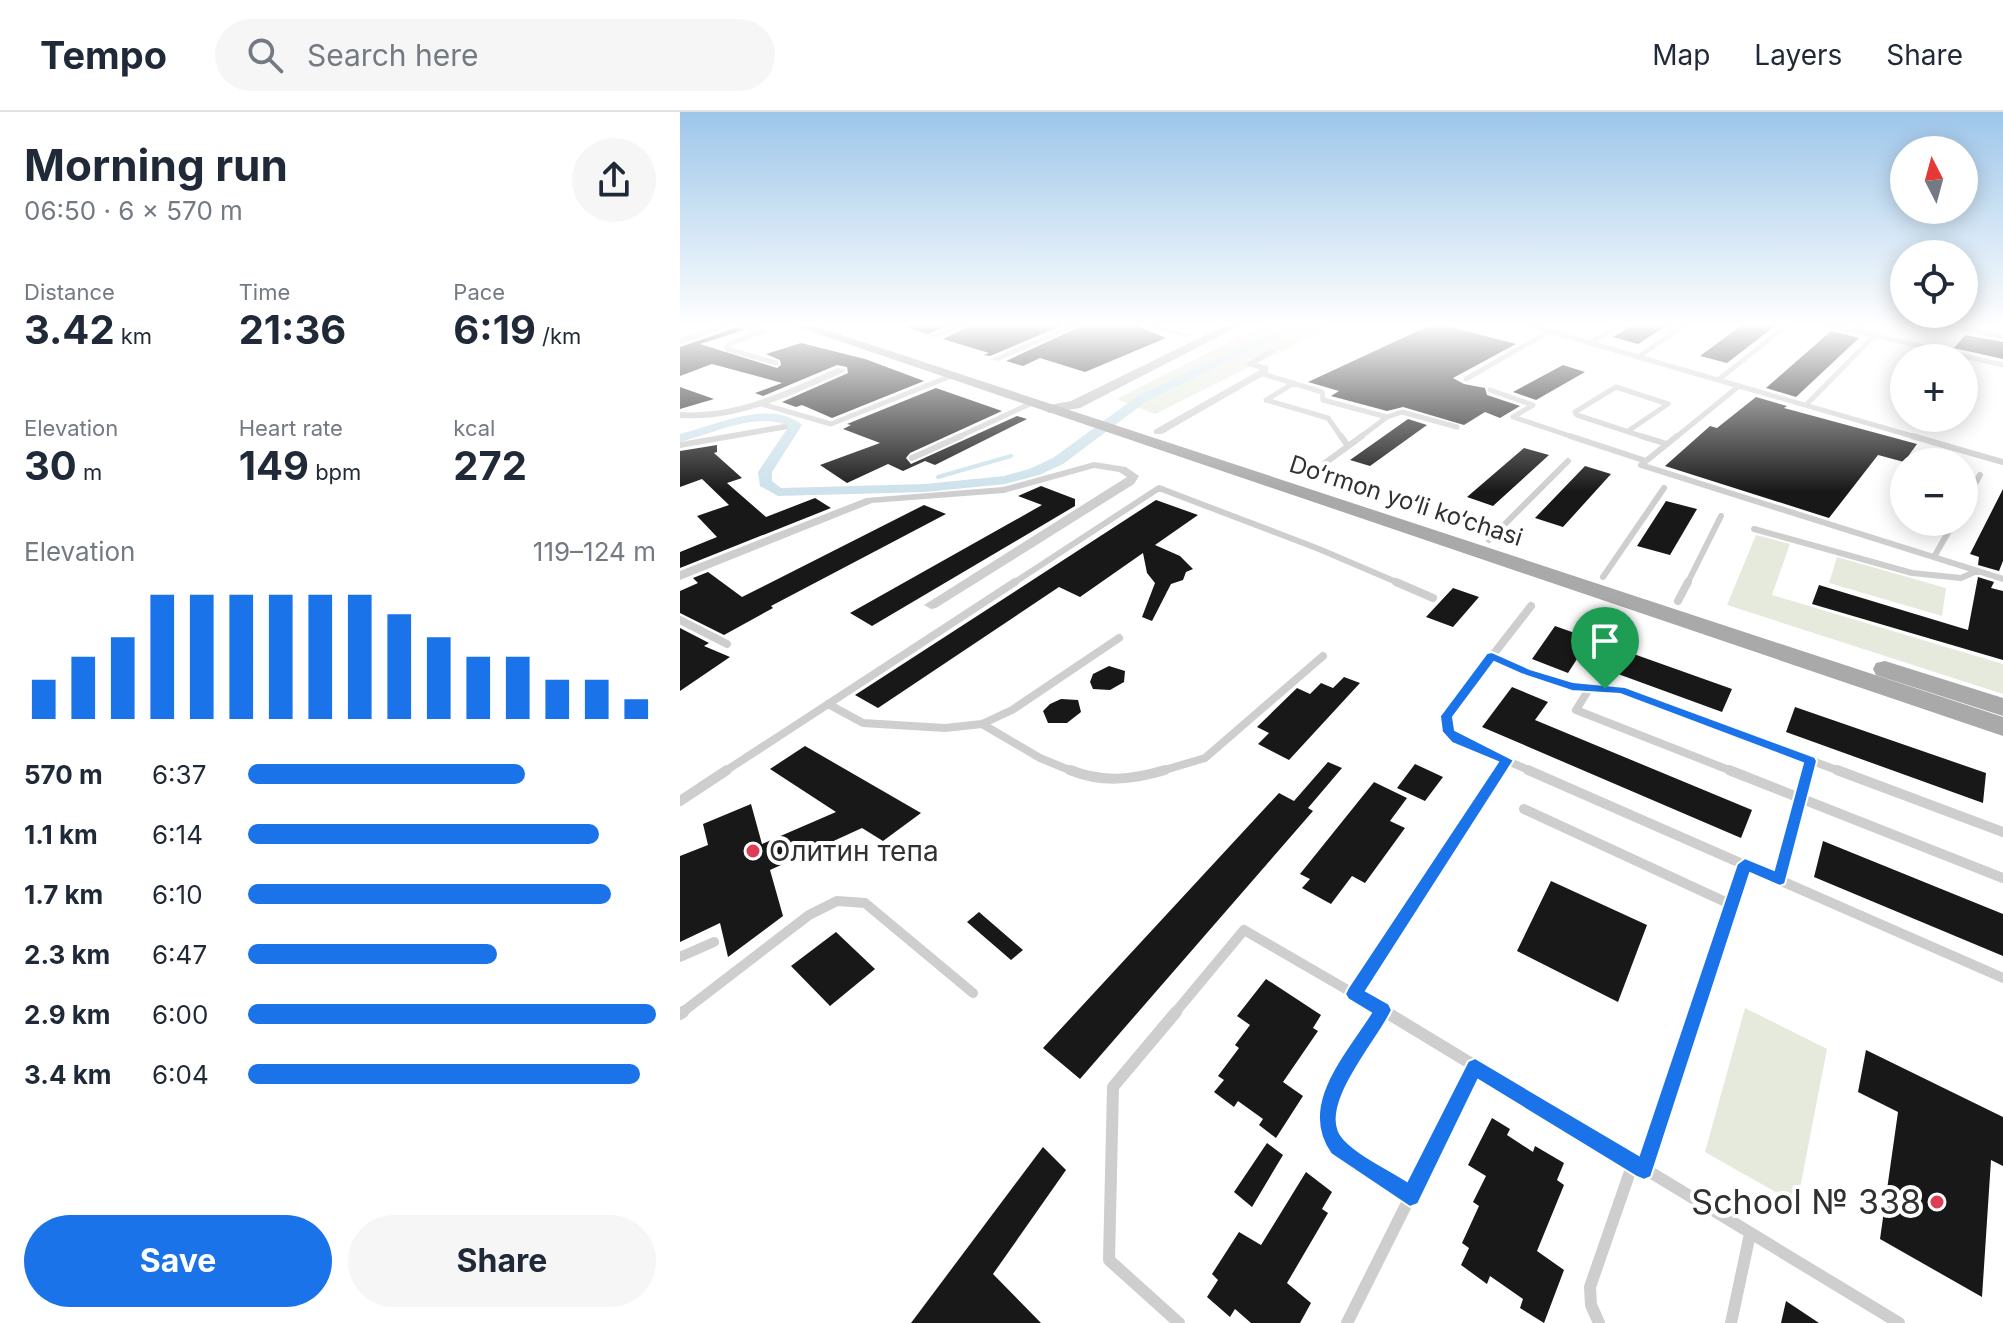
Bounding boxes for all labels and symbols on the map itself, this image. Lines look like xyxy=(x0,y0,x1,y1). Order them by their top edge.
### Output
north arrow xyxy=(1890,136,1978,224)
street label: Do‘rmon yo‘li ko‘chasi xyxy=(1286,449,1526,552)
pin xyxy=(1571,607,1639,689)
place label: Олитин тепа xyxy=(769,834,939,868)
marker: Олитин тепа xyxy=(744,842,762,860)
place label: School № 338 xyxy=(1691,1181,1921,1222)
marker: School № 338 xyxy=(1928,1193,1946,1211)

